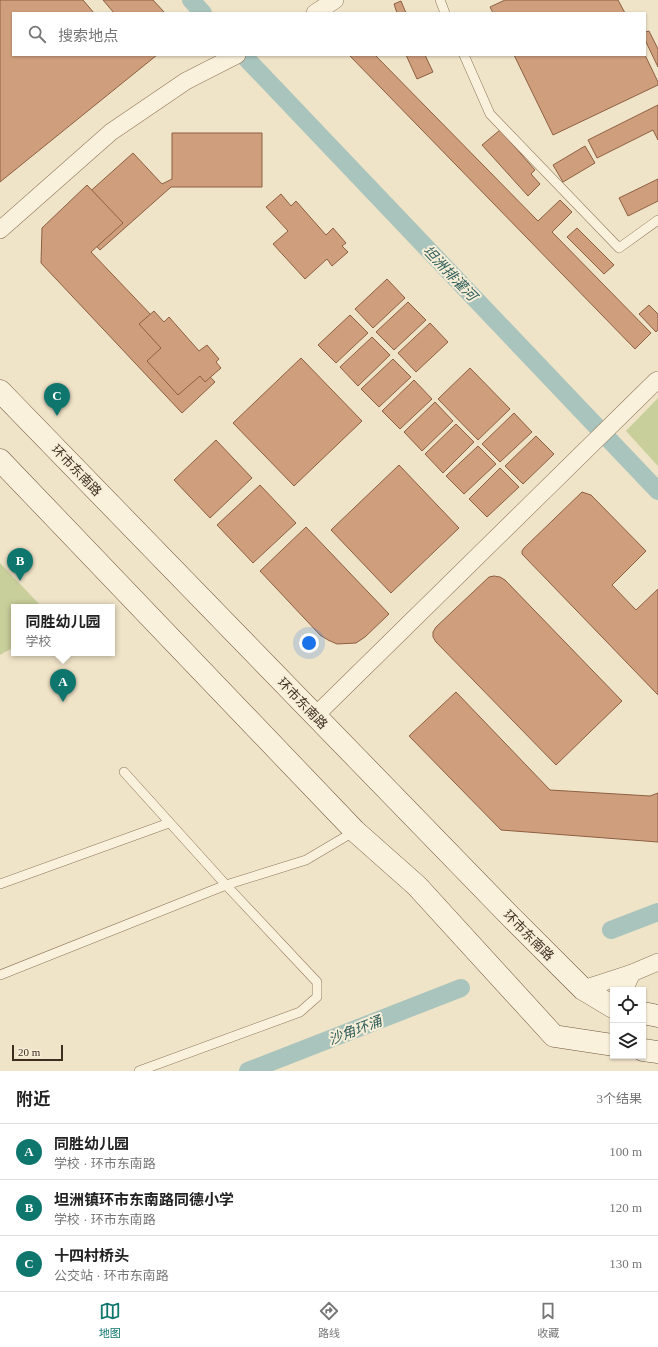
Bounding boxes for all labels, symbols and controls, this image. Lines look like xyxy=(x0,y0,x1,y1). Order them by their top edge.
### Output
search box xyxy=(12,12,646,56)
icon: search xyxy=(26,23,48,45)
text: 搜索地点 xyxy=(58,28,118,44)
water label: 坦洲排灌河 xyxy=(420,243,481,306)
pin: C xyxy=(44,383,70,416)
street label: 环市东南路 xyxy=(49,442,105,499)
pin: B xyxy=(7,548,33,581)
popup xyxy=(11,604,115,656)
text: 同胜幼儿园 xyxy=(25,614,101,630)
your location xyxy=(299,633,319,653)
text: 学校 xyxy=(25,634,52,649)
pin: A xyxy=(50,669,76,702)
street label: 环市东南路 xyxy=(275,675,331,732)
street label: 环市东南路 xyxy=(500,907,557,964)
map controls xyxy=(610,987,646,1059)
button: locate xyxy=(610,987,646,1023)
water label: 沙角环涌 xyxy=(326,1013,386,1048)
button: layers xyxy=(610,1023,646,1059)
scale bar xyxy=(12,1043,63,1062)
text: 20 m xyxy=(18,1046,40,1058)
text: 附近 xyxy=(16,1090,50,1109)
text: 3个结果 xyxy=(596,1091,642,1106)
text: 同胜幼儿园 xyxy=(54,1136,129,1152)
text: A xyxy=(24,1144,34,1159)
text: 100 m xyxy=(609,1144,642,1159)
text: 学校 · 环市东南路 xyxy=(54,1156,156,1171)
text: 坦洲镇环市东南路同德小学 xyxy=(54,1192,234,1208)
text: B xyxy=(25,1200,33,1215)
text: 120 m xyxy=(609,1200,642,1215)
text: 学校 · 环市东南路 xyxy=(54,1212,156,1227)
text: 十四村桥头 xyxy=(54,1248,129,1264)
text: C xyxy=(24,1256,34,1271)
text: 130 m xyxy=(609,1256,642,1271)
text: 公交站 · 环市东南路 xyxy=(54,1268,169,1283)
tab: 地图 xyxy=(99,1300,121,1340)
tab: 路线 xyxy=(318,1300,340,1340)
tab: 收藏 xyxy=(537,1300,559,1340)

